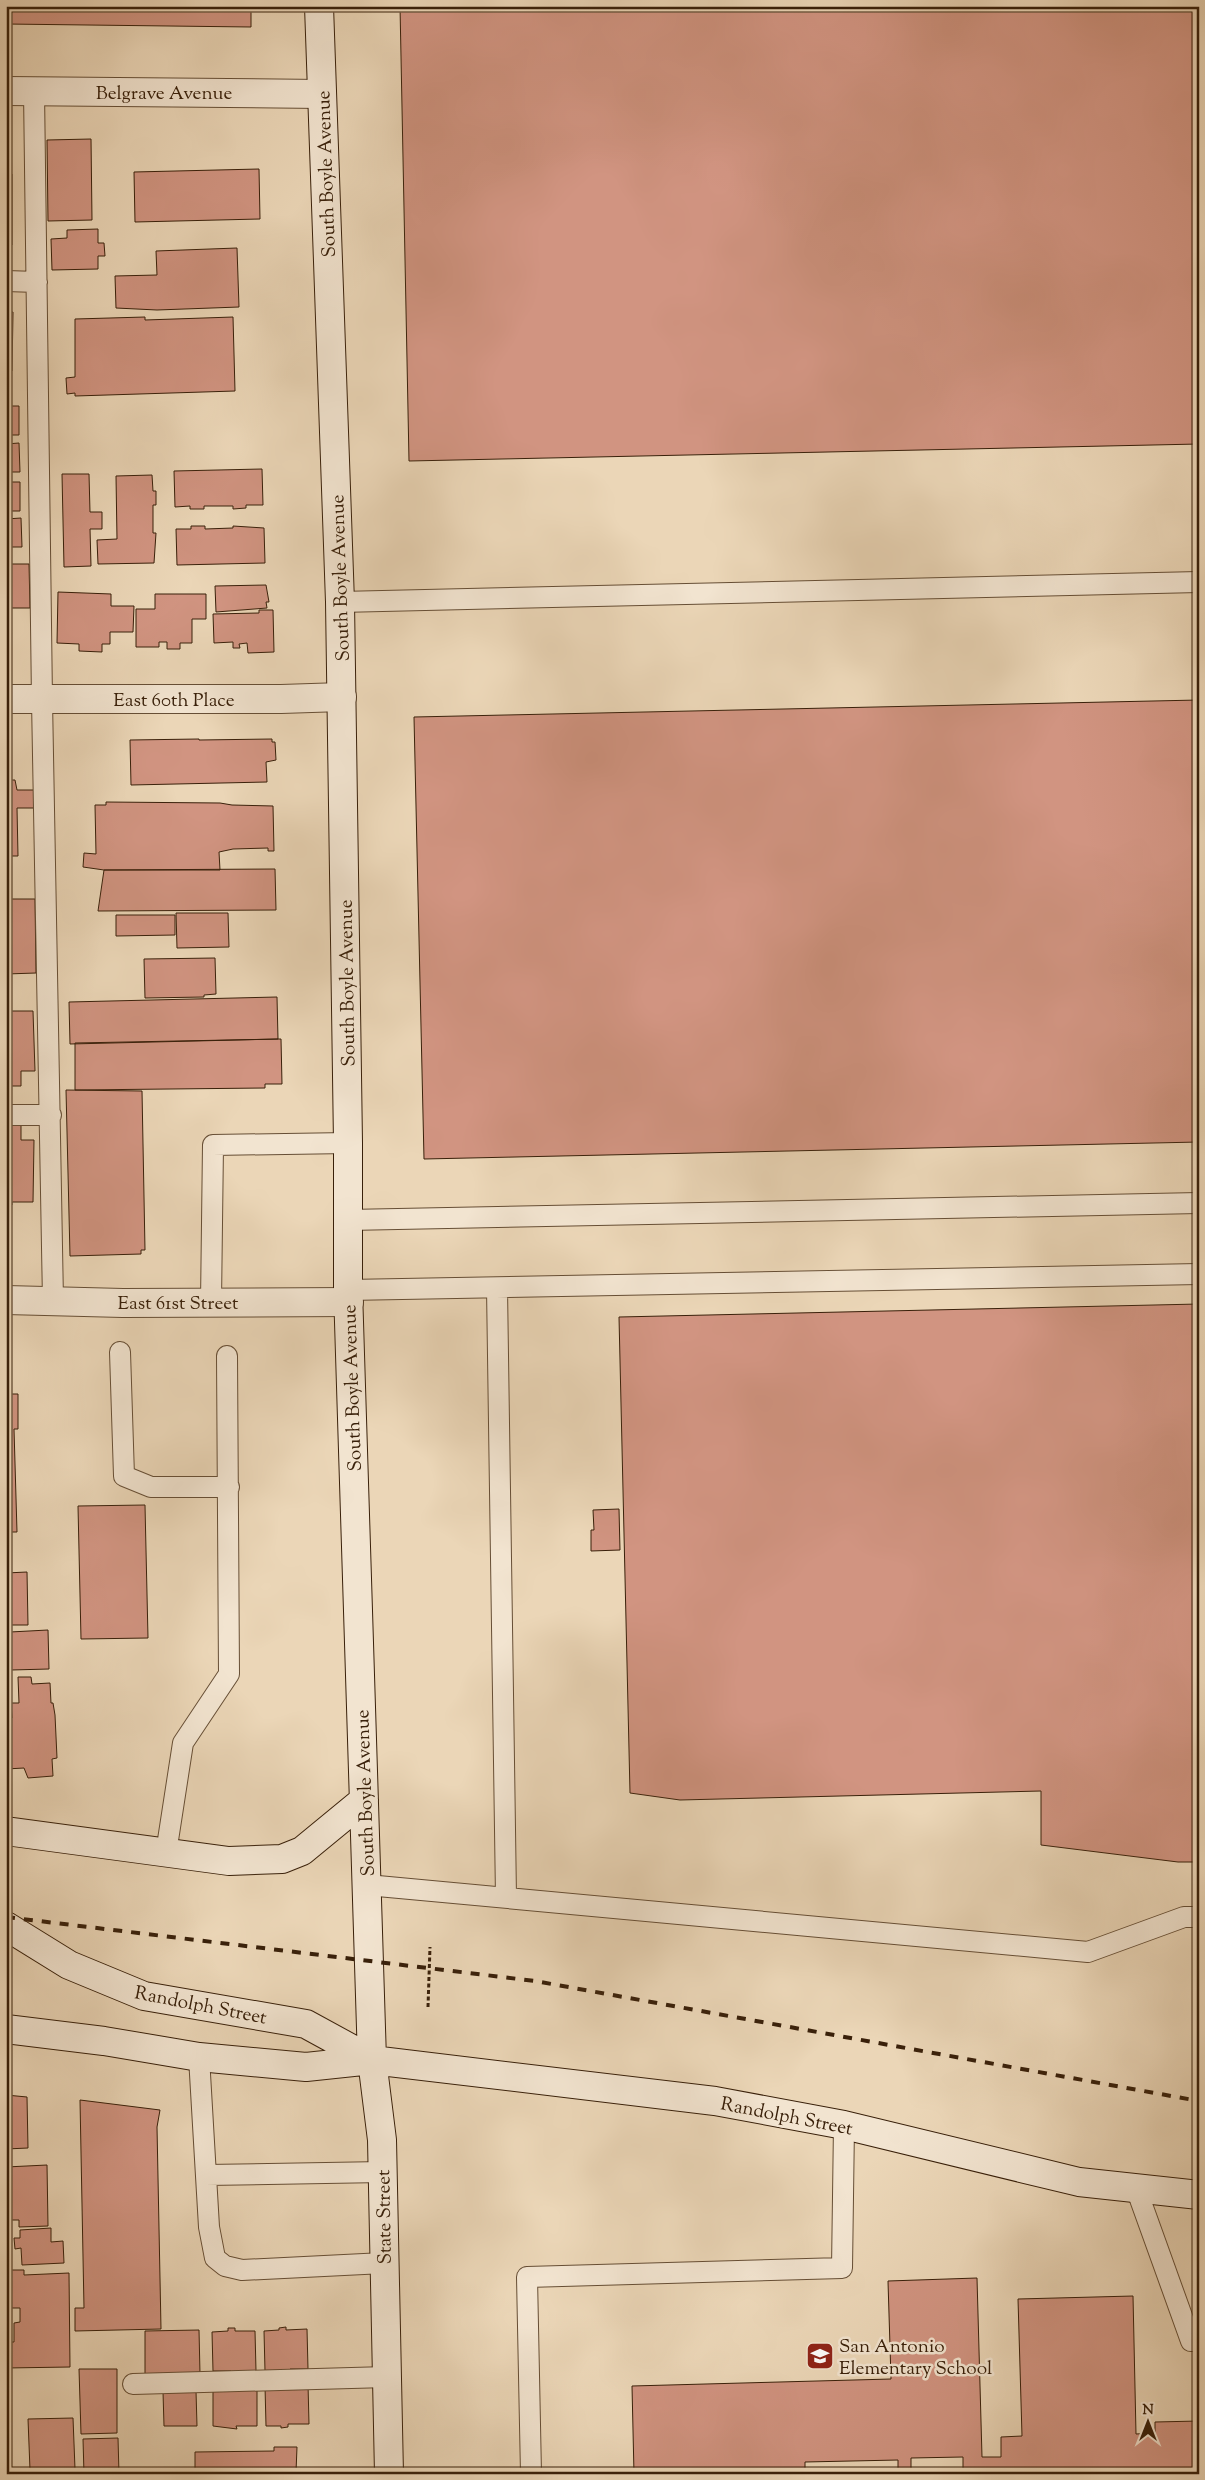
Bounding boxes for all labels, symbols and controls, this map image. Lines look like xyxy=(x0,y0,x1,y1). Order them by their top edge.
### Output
street label: Belgrave Avenue xyxy=(96,81,232,108)
street label: South Boyle Avenue xyxy=(311,90,344,258)
street label: South Boyle Avenue xyxy=(325,494,358,662)
street label: East 60th Place xyxy=(113,688,235,715)
street label: South Boyle Avenue xyxy=(334,899,363,1067)
street label: East 61st Street xyxy=(117,1291,239,1318)
street label: South Boyle Avenue xyxy=(337,1304,370,1472)
street label: South Boyle Avenue xyxy=(350,1709,383,1877)
street label: Randolph Street xyxy=(132,1980,269,2033)
street label: Randolph Street xyxy=(718,2091,855,2144)
street label: State Street xyxy=(371,2169,400,2265)
place label: San Antonio Elementary School xyxy=(839,2334,992,2383)
school or university icon: San Antonio Elementary School xyxy=(805,2341,835,2371)
north arrow xyxy=(1122,2398,1172,2448)
text: N xyxy=(1142,2401,1154,2421)

